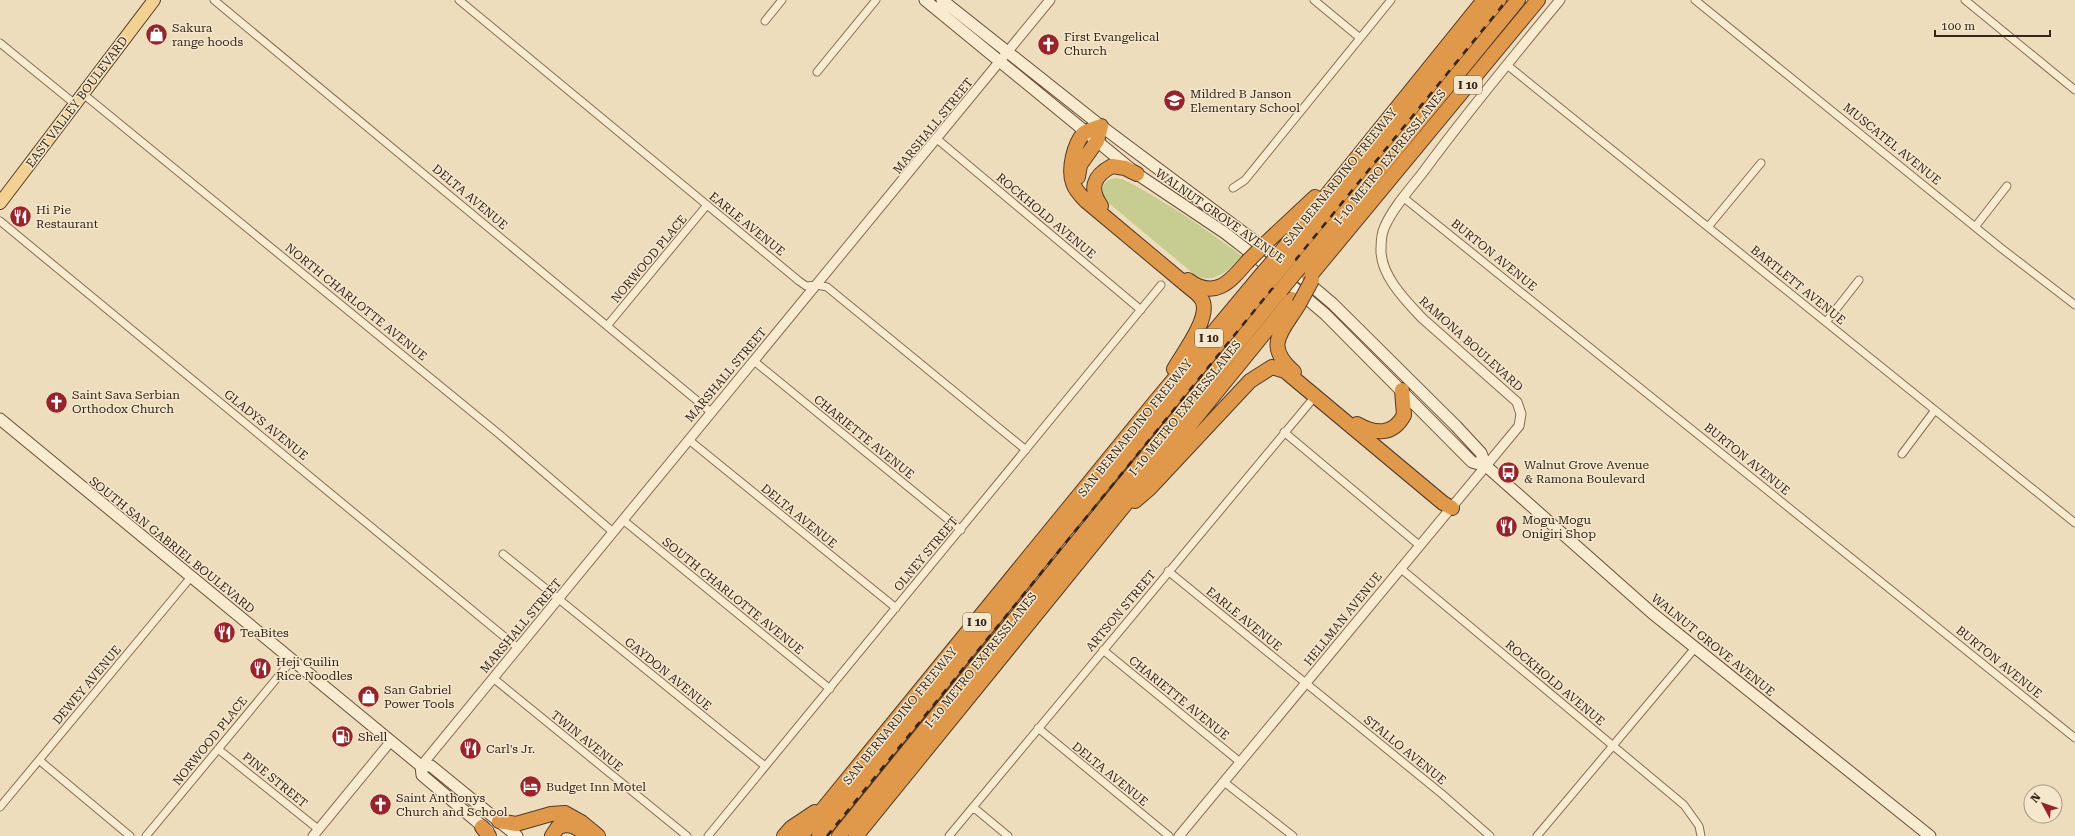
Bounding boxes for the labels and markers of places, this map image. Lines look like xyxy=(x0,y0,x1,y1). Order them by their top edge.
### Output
place label: Sakura range hoods xyxy=(172,21,243,49)
shop icon: Sakura range hoods xyxy=(144,22,170,48)
place label: First Evangelical Church xyxy=(1064,30,1159,58)
church icon: First Evangelical Church xyxy=(1036,31,1062,57)
place label: Mildred B Janson Elementary School xyxy=(1190,87,1300,115)
school or university icon: Mildred B Janson Elementary School xyxy=(1162,88,1188,114)
place label: Hi Pie Restaurant xyxy=(36,203,99,231)
restaurant icon: Hi Pie Restaurant xyxy=(8,204,34,230)
place label: Saint Sava Serbian Orthodox Church xyxy=(72,388,180,416)
church icon: Saint Sava Serbian Orthodox Church xyxy=(43,389,69,415)
place label: Walnut Grove Avenue & Ramona Boulevard xyxy=(1524,458,1650,486)
bus stop icon: Walnut Grove Avenue & Ramona Boulevard xyxy=(1495,459,1521,485)
place label: Mogu Mogu Onigiri Shop xyxy=(1522,513,1596,541)
restaurant icon: Mogu Mogu Onigiri Shop xyxy=(1493,514,1519,540)
restaurant icon: TeaBites xyxy=(212,620,238,646)
place label: TeaBites xyxy=(240,626,289,640)
place label: Heji Guilin Rice Noodles xyxy=(276,655,353,683)
restaurant icon: Heji Guilin Rice Noodles xyxy=(248,656,274,682)
place label: San Gabriel Power Tools xyxy=(384,683,455,711)
shop icon: San Gabriel Power Tools xyxy=(356,684,382,710)
fuel station icon: Shell xyxy=(329,724,355,750)
place label: Shell xyxy=(358,730,387,744)
restaurant icon: Carl's Jr. xyxy=(457,736,483,762)
place label: Carl's Jr. xyxy=(486,742,535,756)
hotel icon: Budget Inn Motel xyxy=(517,774,543,800)
place label: Budget Inn Motel xyxy=(546,780,646,794)
place label: Saint Anthonys Church and School xyxy=(396,791,508,819)
church icon: Saint Anthonys Church and School xyxy=(367,792,393,818)

